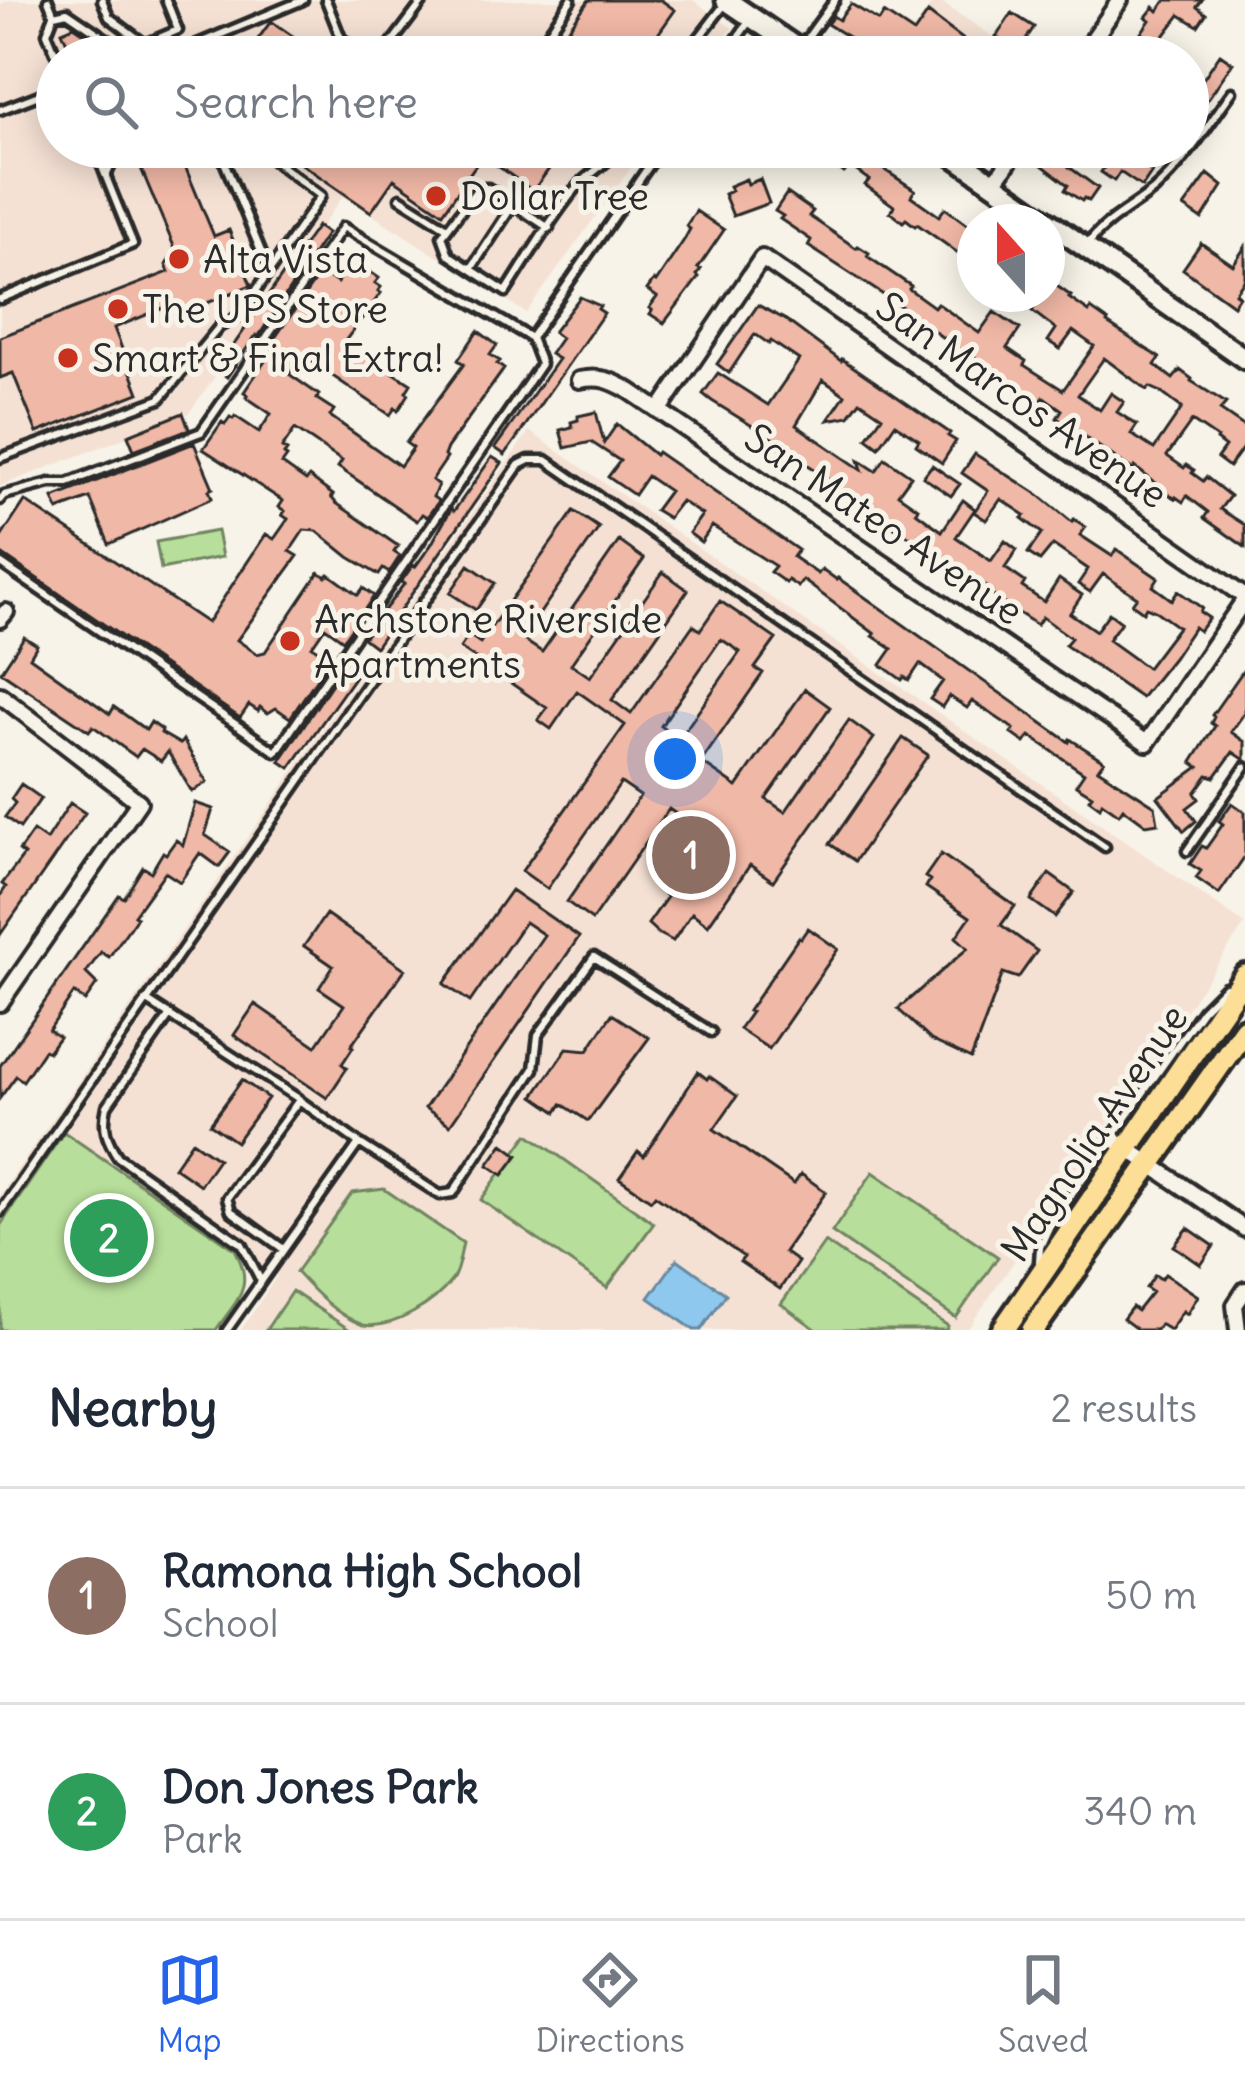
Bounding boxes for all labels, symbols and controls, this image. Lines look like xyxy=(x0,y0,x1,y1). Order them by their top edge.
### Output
search box xyxy=(36,36,1209,168)
icon: search xyxy=(78,69,144,135)
text: Search here xyxy=(174,74,418,130)
place label: Dollar Tree xyxy=(460,172,649,221)
marker: Dollar Tree xyxy=(423,183,449,209)
north arrow xyxy=(957,204,1065,312)
place label: Alta Vista xyxy=(203,235,368,284)
marker: Alta Vista xyxy=(166,246,192,272)
street label: San Marcos Avenue xyxy=(867,282,1177,519)
place label: The UPS Store xyxy=(142,285,388,334)
marker: The UPS Store xyxy=(105,296,131,322)
place label: Smart & Final Extra! xyxy=(92,334,443,383)
marker: Smart & Final Extra! xyxy=(55,345,81,371)
street label: San Mateo Avenue xyxy=(735,413,1032,636)
place label: Archstone Riverside Apartments xyxy=(314,595,662,689)
marker: Archstone Riverside Apartments xyxy=(277,628,303,654)
your location xyxy=(645,729,705,789)
pin: 1 xyxy=(652,810,730,900)
street label: Magnolia Avenue xyxy=(990,995,1198,1271)
pin: 2 xyxy=(70,1193,148,1283)
text: Nearby xyxy=(48,1376,217,1440)
text: 2 results xyxy=(1050,1384,1197,1433)
text: Ramona High School xyxy=(162,1543,582,1599)
text: 1 xyxy=(79,1571,95,1620)
text: 50 m xyxy=(1105,1571,1197,1620)
text: School xyxy=(162,1599,279,1648)
text: Don Jones Park xyxy=(162,1759,479,1815)
text: 2 xyxy=(76,1787,98,1836)
text: 340 m xyxy=(1083,1787,1197,1836)
text: Park xyxy=(162,1815,243,1864)
tab: Map xyxy=(157,1947,223,2061)
tab: Directions xyxy=(536,1947,685,2061)
tab: Saved xyxy=(998,1947,1088,2061)

